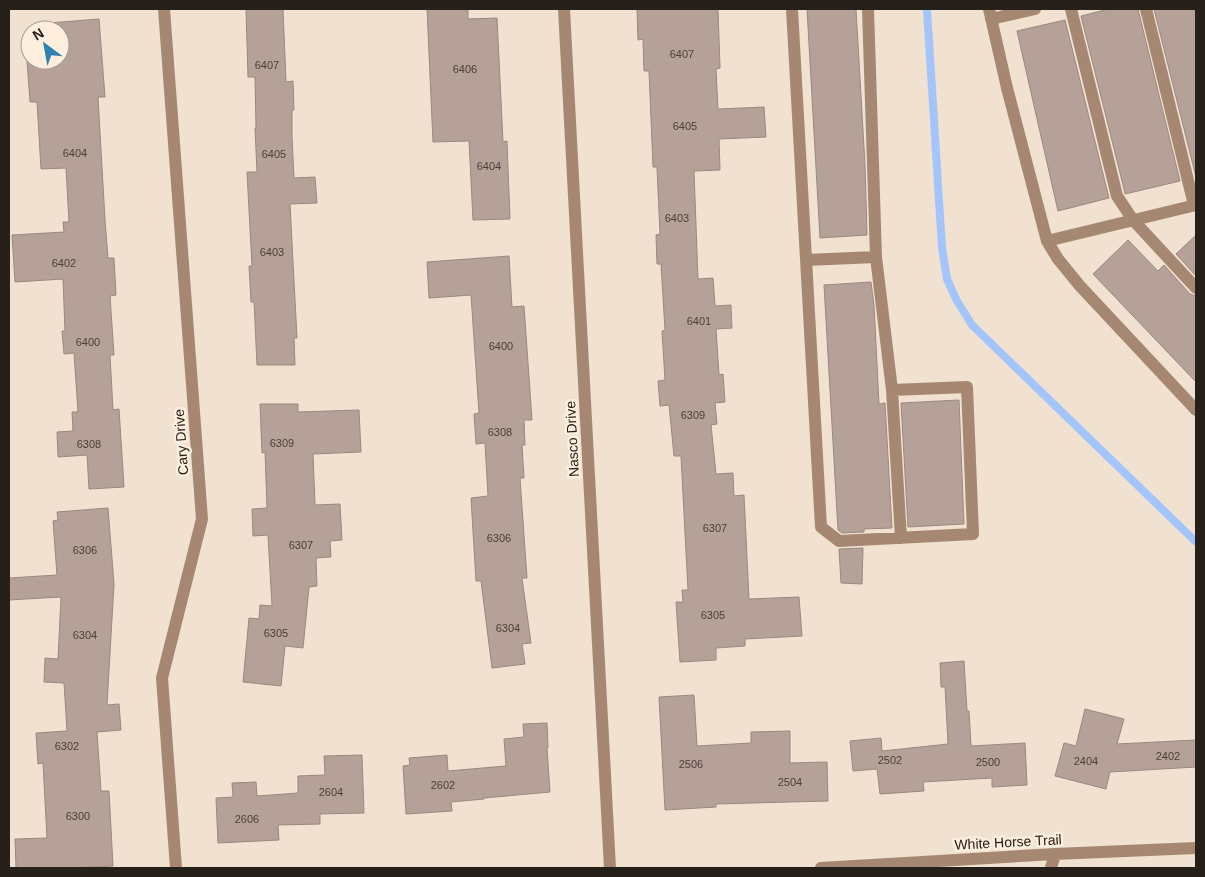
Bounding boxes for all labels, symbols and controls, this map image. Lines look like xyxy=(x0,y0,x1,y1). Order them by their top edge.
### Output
north arrow xyxy=(20,20,70,70)
text: N xyxy=(30,25,47,43)
house number: 6407 xyxy=(670,48,694,60)
house number: 6407 xyxy=(255,59,279,71)
house number: 6406 xyxy=(453,63,477,75)
house number: 6405 xyxy=(673,120,697,132)
house number: 6404 xyxy=(63,147,87,159)
house number: 6405 xyxy=(262,148,286,160)
house number: 6404 xyxy=(477,160,501,172)
house number: 6403 xyxy=(665,212,689,224)
house number: 6403 xyxy=(260,246,284,258)
house number: 6402 xyxy=(52,257,76,269)
house number: 6401 xyxy=(687,315,711,327)
house number: 6400 xyxy=(76,336,100,348)
house number: 6400 xyxy=(489,340,513,352)
street label: Nasco Drive xyxy=(562,400,582,477)
street label: Cary Drive xyxy=(171,408,191,476)
house number: 6309 xyxy=(681,409,705,421)
house number: 6308 xyxy=(488,426,512,438)
house number: 6309 xyxy=(270,437,294,449)
house number: 6308 xyxy=(77,438,101,450)
house number: 6307 xyxy=(703,522,727,534)
house number: 6306 xyxy=(487,532,511,544)
house number: 6307 xyxy=(289,539,313,551)
house number: 6306 xyxy=(73,544,97,556)
house number: 6305 xyxy=(701,609,725,621)
house number: 6304 xyxy=(496,622,520,634)
house number: 6305 xyxy=(264,627,288,639)
house number: 6304 xyxy=(73,629,97,641)
house number: 6302 xyxy=(55,740,79,752)
house number: 2402 xyxy=(1156,750,1180,762)
house number: 2502 xyxy=(878,754,902,766)
house number: 2404 xyxy=(1074,755,1098,767)
house number: 2500 xyxy=(976,756,1000,768)
house number: 2506 xyxy=(679,758,703,770)
house number: 2504 xyxy=(778,776,802,788)
house number: 2602 xyxy=(431,779,455,791)
house number: 2604 xyxy=(319,786,343,798)
house number: 6300 xyxy=(66,810,90,822)
house number: 2606 xyxy=(235,813,259,825)
street label: White Horse Trail xyxy=(954,831,1062,853)

